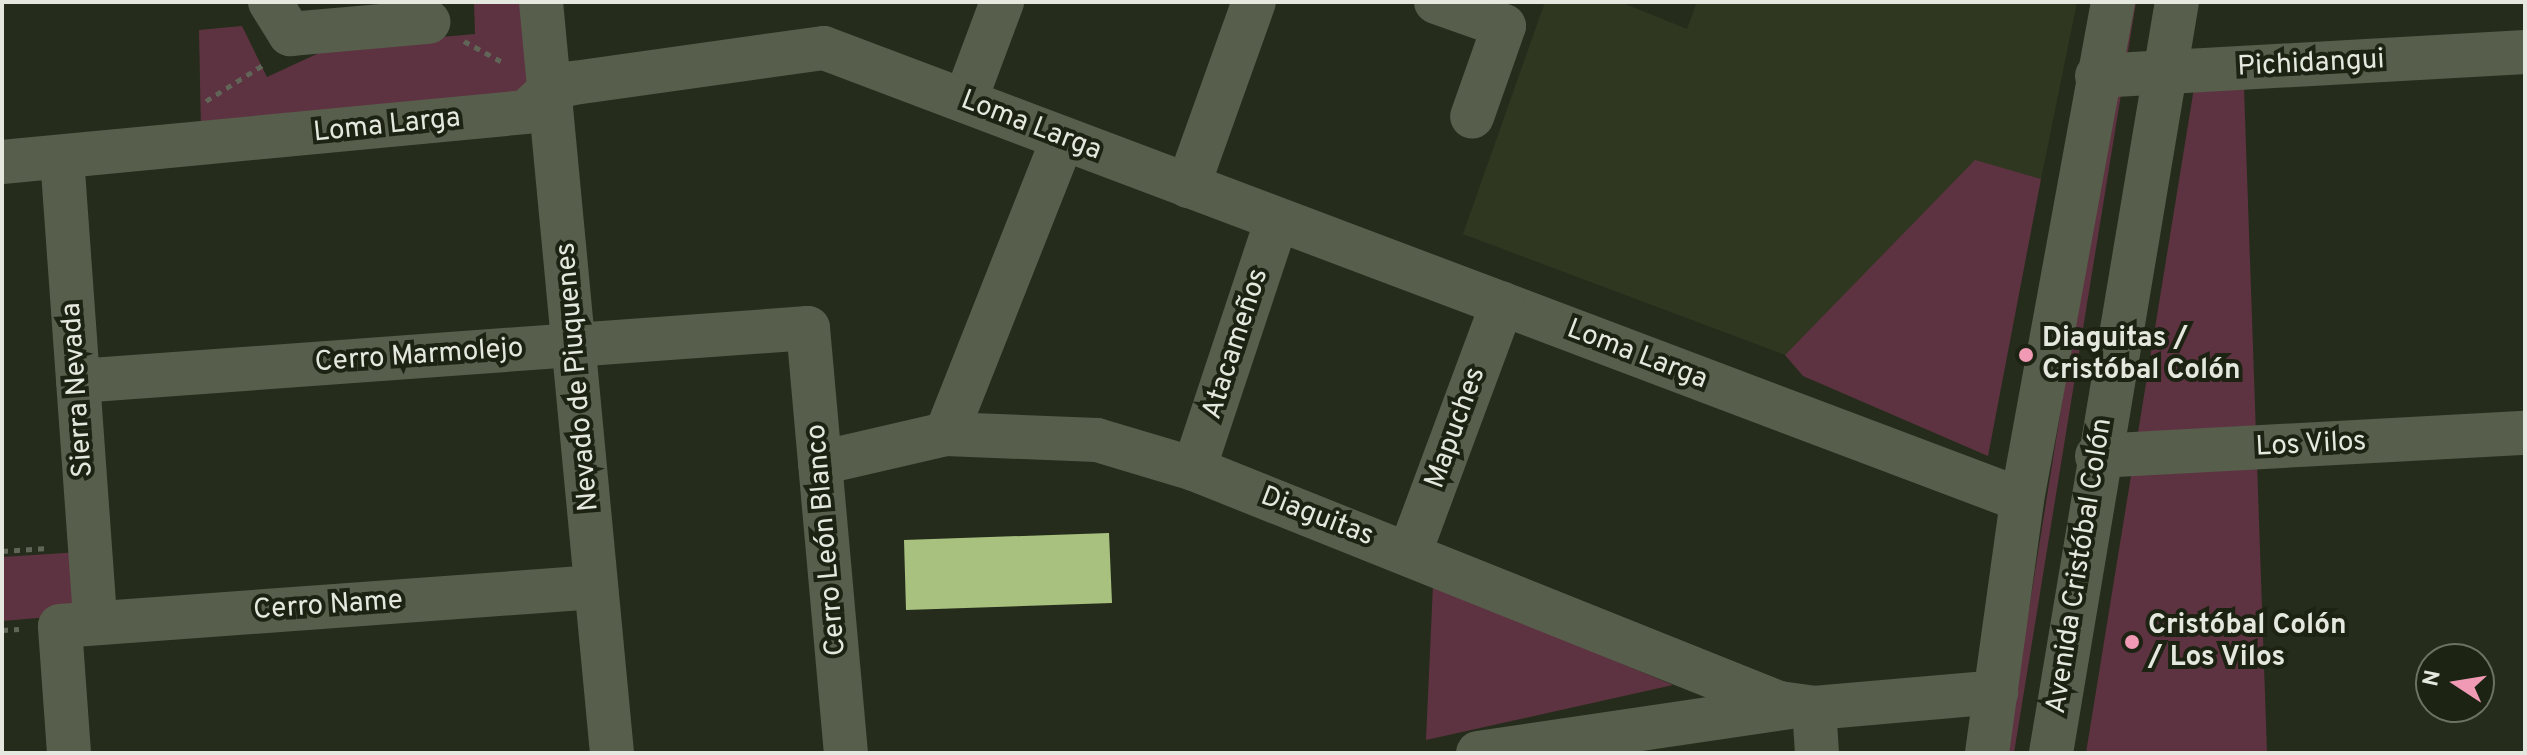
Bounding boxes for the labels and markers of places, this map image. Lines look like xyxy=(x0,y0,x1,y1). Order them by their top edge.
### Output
place label: Diaguitas / Cristóbal Colón xyxy=(2042,322,2241,388)
marker: Diaguitas / Cristóbal Colón xyxy=(2017,346,2035,364)
place label: Cristóbal Colón / Los Vilos xyxy=(2148,609,2347,675)
marker: Cristóbal Colón / Los Vilos xyxy=(2123,633,2141,651)

